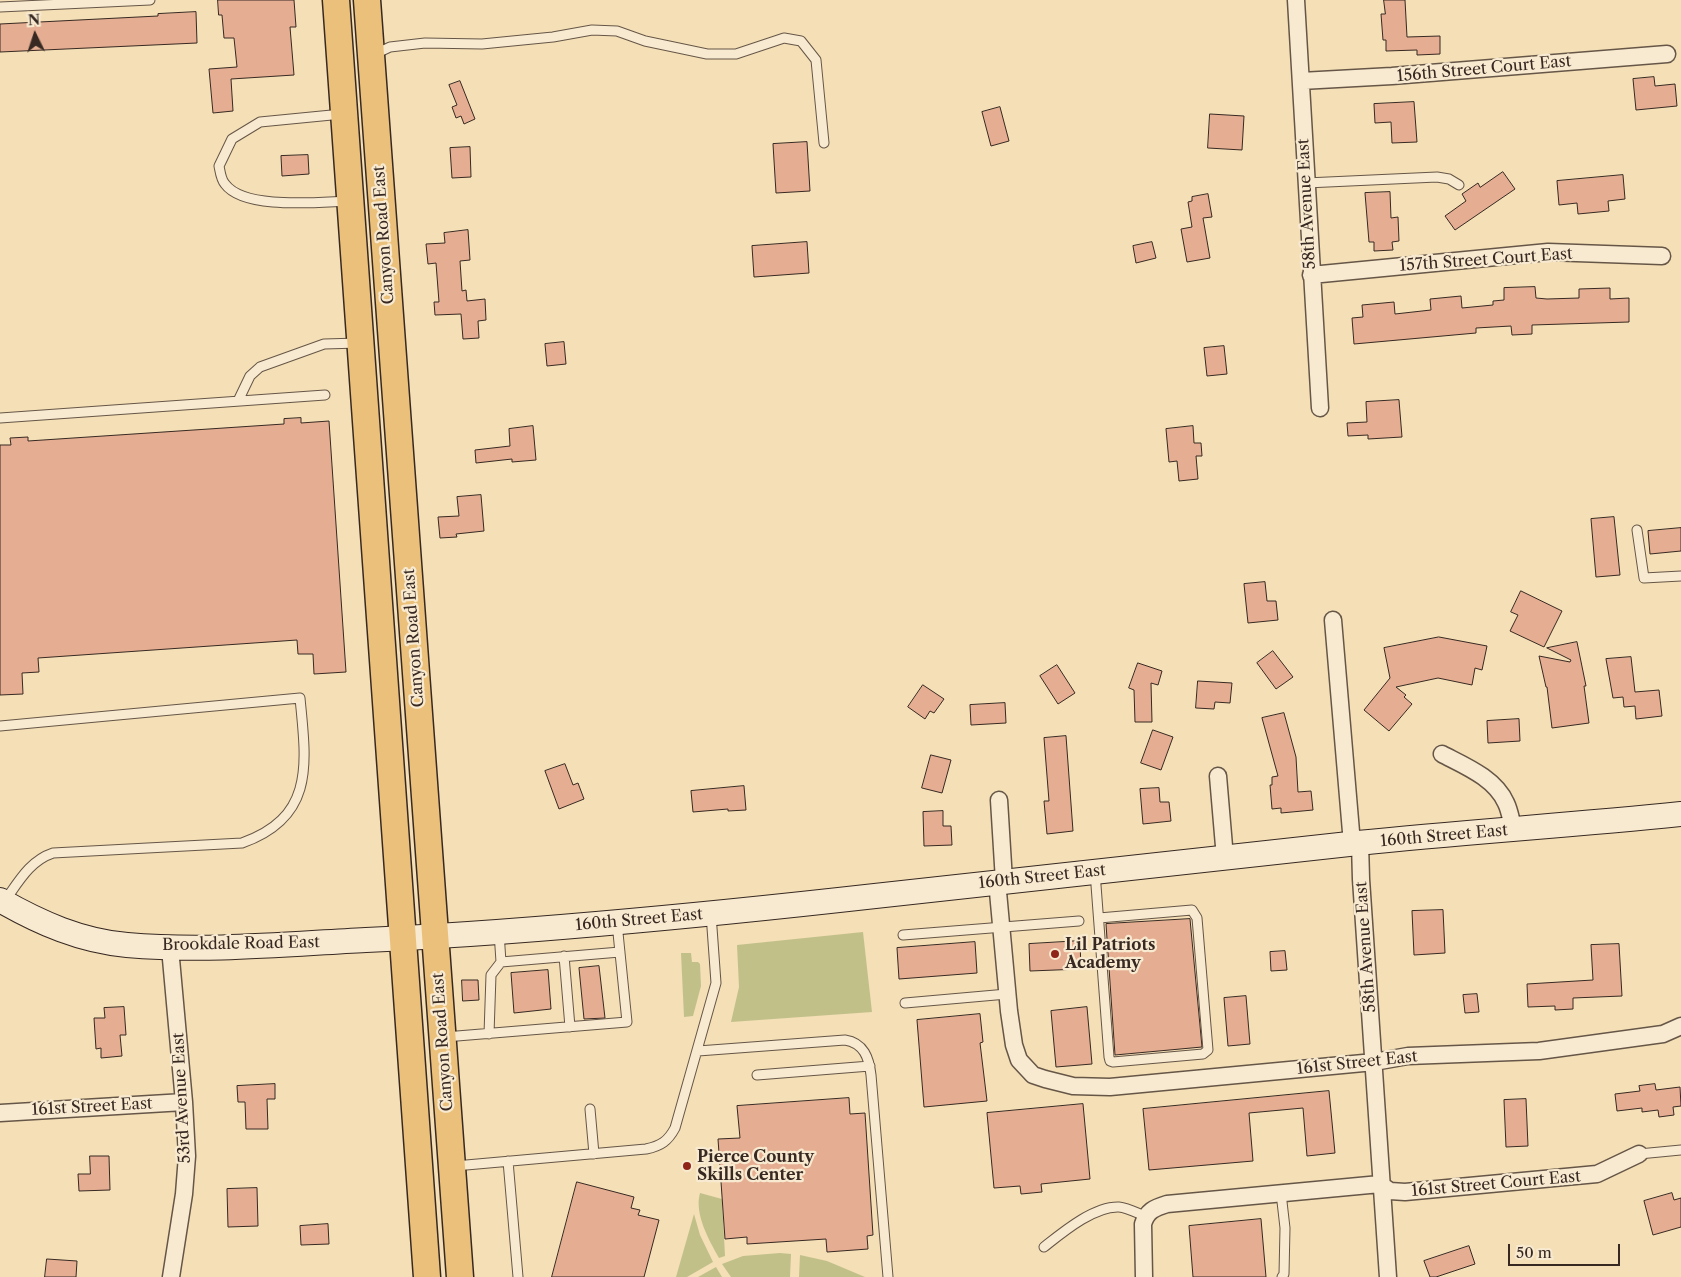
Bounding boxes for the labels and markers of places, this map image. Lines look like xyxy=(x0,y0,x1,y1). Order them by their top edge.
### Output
place label: Lil Patriots Academy xyxy=(1065,935,1155,973)
marker: Lil Patriots Academy xyxy=(1049,948,1061,960)
place label: Pierce County Skills Center xyxy=(697,1147,814,1185)
marker: Pierce County Skills Center xyxy=(681,1160,693,1172)

